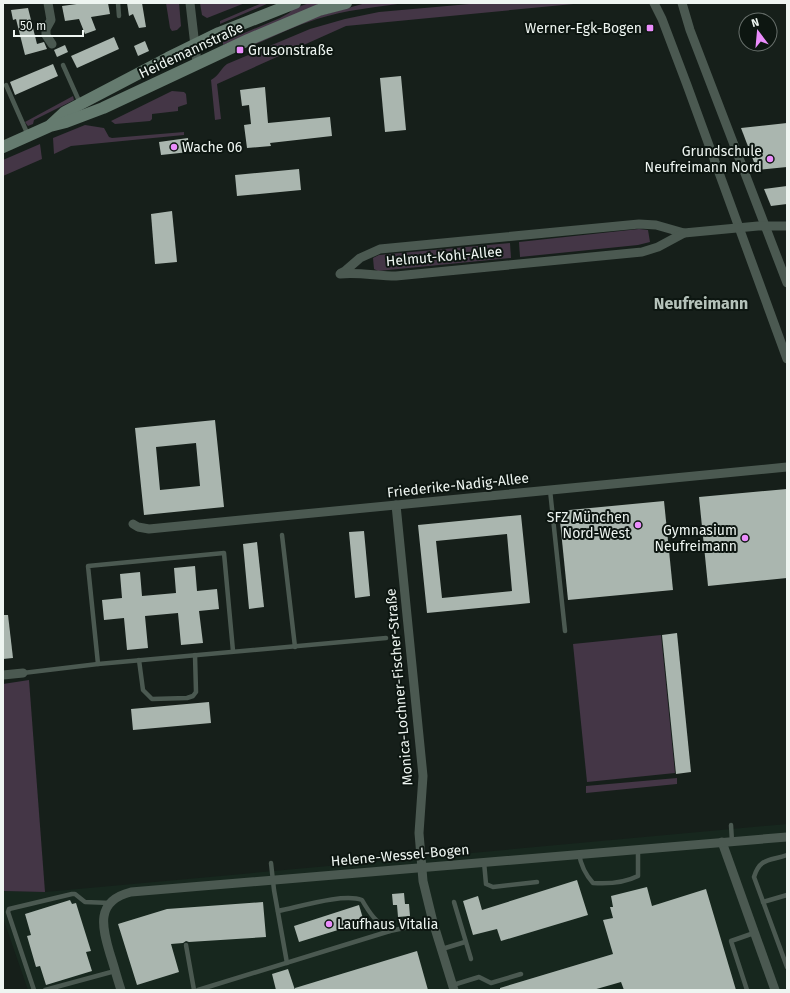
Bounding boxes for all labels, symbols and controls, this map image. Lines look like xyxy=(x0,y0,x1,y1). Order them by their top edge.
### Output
scale bar xyxy=(14,12,83,38)
north arrow xyxy=(738,12,778,52)
text: N xyxy=(750,16,761,30)
text: 50 m xyxy=(20,19,46,33)
street label: Heidemannstraße xyxy=(136,19,246,82)
place label: Werner-Egk-Bogen xyxy=(525,20,642,37)
marker: Werner-Egk-Bogen xyxy=(645,23,655,33)
place label: Grusonstraße xyxy=(248,42,333,59)
marker: Grusonstraße xyxy=(235,45,245,55)
place label: Wache 06 xyxy=(182,139,242,156)
marker: Wache 06 xyxy=(169,142,179,152)
place label: Grundschule Neufreimann Nord xyxy=(645,143,762,176)
marker: Grundschule Neufreimann Nord xyxy=(765,154,775,164)
street label: Helmut-Kohl-Allee xyxy=(385,243,503,270)
district label: Neufreimann xyxy=(654,294,748,313)
street label: Friederike-Nadig-Allee xyxy=(386,470,530,501)
place label: SFZ München Nord-West xyxy=(547,509,631,542)
marker: SFZ München Nord-West xyxy=(633,520,643,530)
place label: Gymnasium Neufreimann xyxy=(654,522,737,555)
marker: Gymnasium Neufreimann xyxy=(740,533,750,543)
street label: Monica-Lochner-Fischer-Straße xyxy=(382,588,417,786)
street label: Helene-Wessel-Bogen xyxy=(330,841,470,870)
place label: Laufhaus Vitalia xyxy=(337,916,438,933)
marker: Laufhaus Vitalia xyxy=(324,919,334,929)

